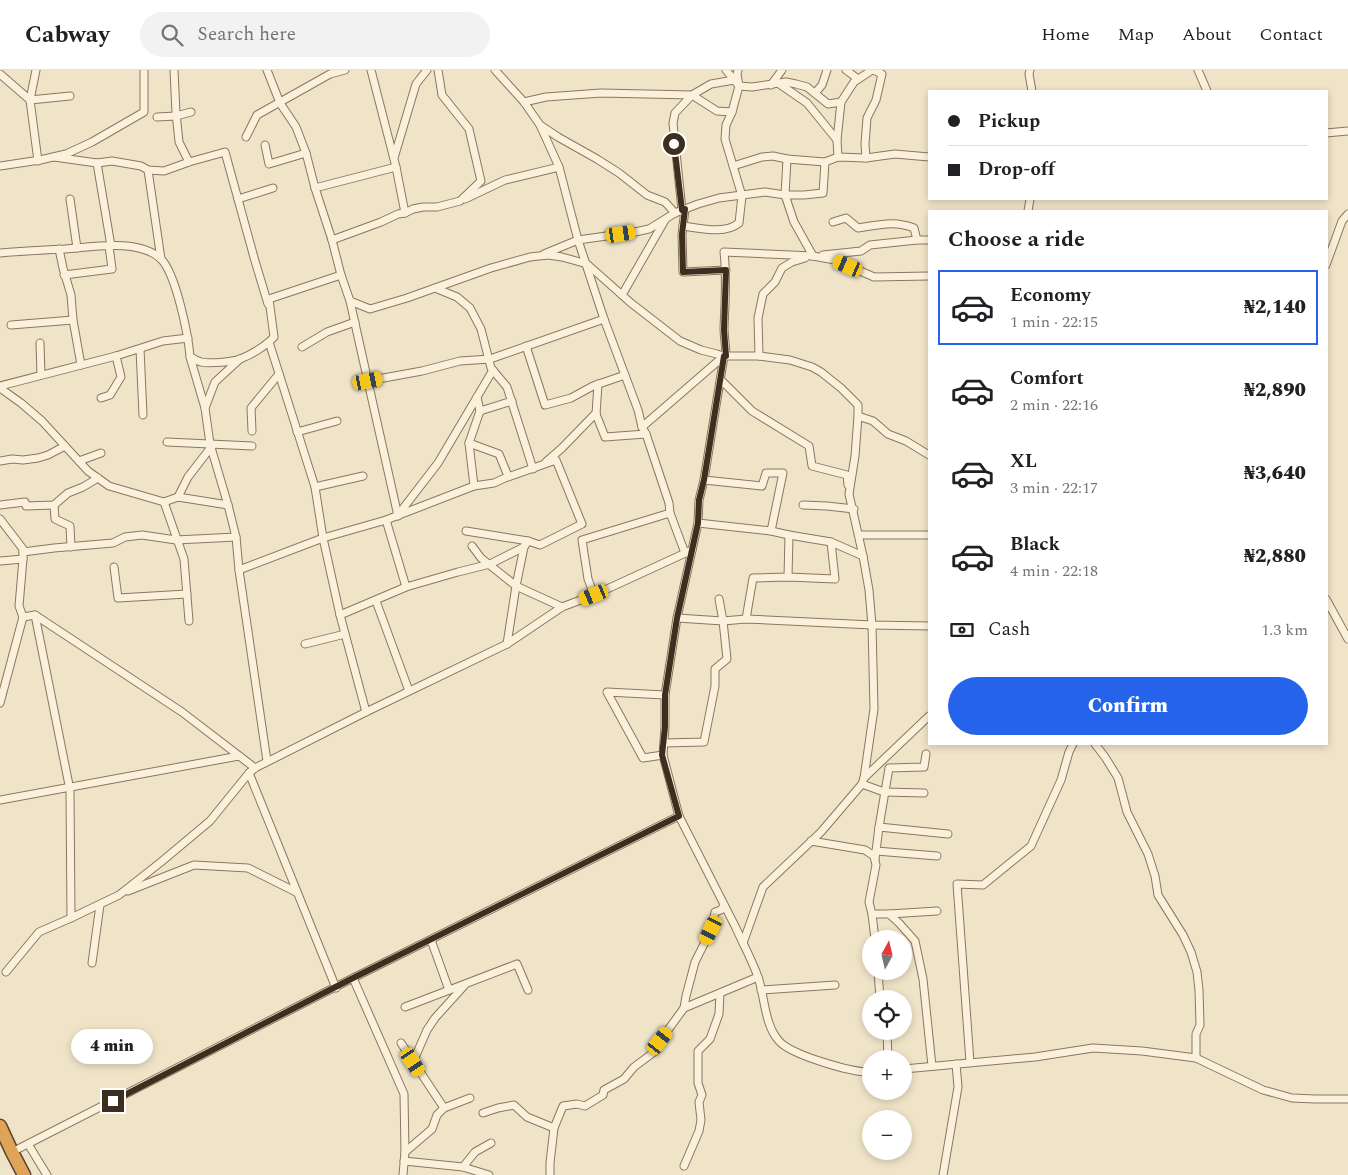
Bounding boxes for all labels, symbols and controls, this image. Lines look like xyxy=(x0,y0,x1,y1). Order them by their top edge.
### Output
search box xyxy=(140,12,490,57)
text: Cabway xyxy=(25,17,110,53)
text: Search here xyxy=(198,20,296,49)
icon: search xyxy=(158,21,186,49)
text: Home xyxy=(1041,21,1090,48)
text: Map xyxy=(1118,21,1154,48)
text: About xyxy=(1182,21,1232,48)
text: Contact xyxy=(1260,21,1323,48)
text: Pickup xyxy=(978,107,1040,136)
route start xyxy=(663,133,685,155)
text: Drop-off xyxy=(978,155,1055,184)
text: Choose a ride xyxy=(948,223,1085,256)
car xyxy=(605,224,636,244)
car xyxy=(831,253,864,279)
text: Economy xyxy=(1010,281,1091,310)
icon: car xyxy=(950,285,995,330)
text: ₦2,140 xyxy=(1244,293,1306,322)
text: 1 min · 22:15 xyxy=(1010,310,1098,334)
text: Comfort xyxy=(1010,364,1084,393)
icon: car xyxy=(950,368,995,413)
car xyxy=(351,371,384,391)
text: ₦2,890 xyxy=(1244,376,1306,405)
text: 2 min · 22:16 xyxy=(1010,393,1098,417)
text: XL xyxy=(1010,447,1037,476)
icon: car xyxy=(950,451,995,496)
text: ₦3,640 xyxy=(1244,459,1306,488)
text: 3 min · 22:17 xyxy=(1010,476,1098,500)
text: Black xyxy=(1010,530,1060,559)
icon: car xyxy=(950,534,995,579)
text: ₦2,880 xyxy=(1244,542,1306,571)
text: 4 min · 22:18 xyxy=(1010,559,1098,583)
car xyxy=(577,582,610,608)
text: Cash xyxy=(988,615,1030,644)
icon: cash xyxy=(948,616,976,644)
text: 1.3 km xyxy=(1261,618,1308,642)
button: Confirm xyxy=(948,677,1308,735)
car xyxy=(697,913,724,947)
north arrow xyxy=(862,930,912,980)
map controls xyxy=(862,930,912,1160)
button: locate xyxy=(862,990,912,1040)
car xyxy=(644,1025,675,1057)
callout: 4 min xyxy=(72,1028,154,1064)
text: 4 min xyxy=(90,1034,134,1058)
car xyxy=(398,1045,427,1079)
button: + xyxy=(862,1050,912,1100)
route end xyxy=(102,1090,124,1112)
button: − xyxy=(862,1110,912,1160)

